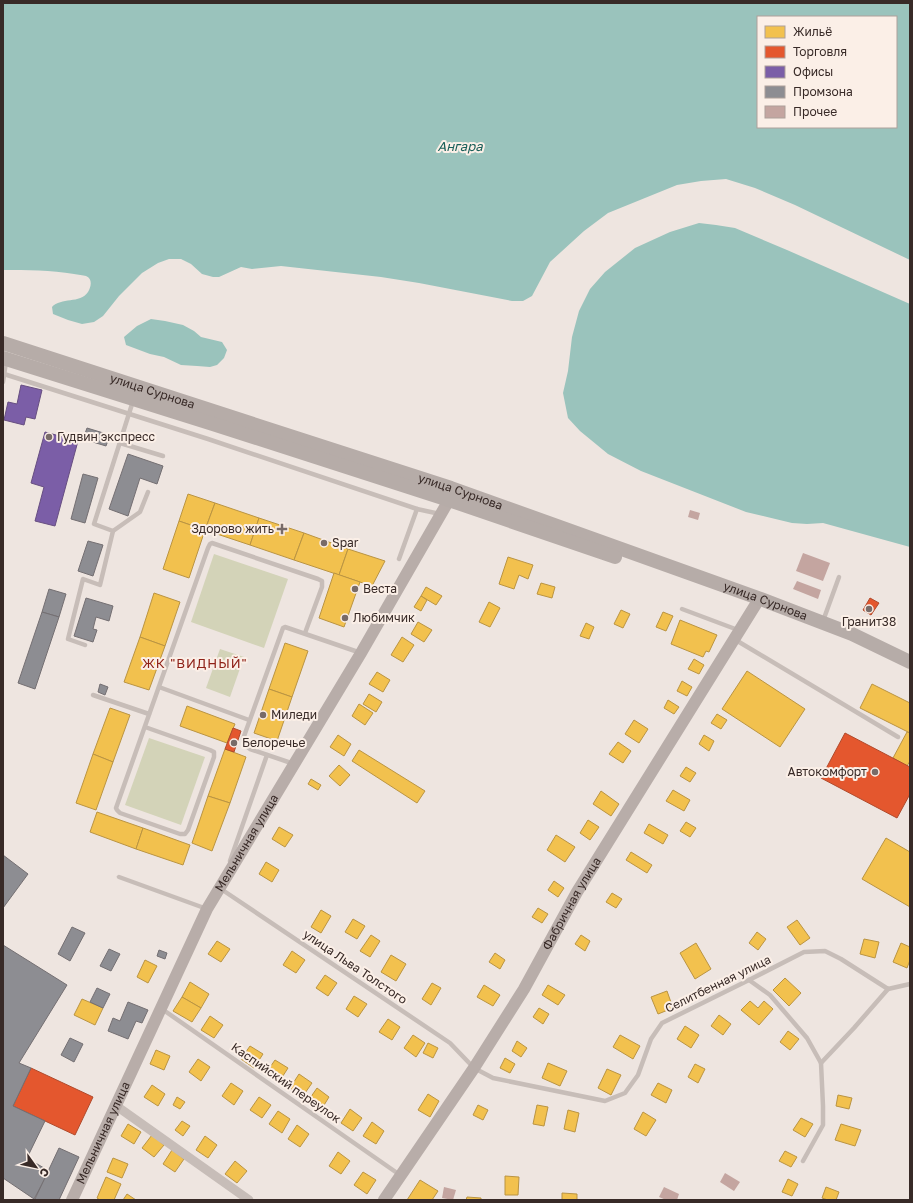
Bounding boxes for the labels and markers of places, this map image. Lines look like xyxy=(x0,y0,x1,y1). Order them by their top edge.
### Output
place label: Гудвин экспресс xyxy=(57,429,156,444)
marker: Гудвин экспресс xyxy=(44,432,54,442)
place label: Здорово жить xyxy=(191,521,274,536)
marker: Здорово жить xyxy=(277,524,287,534)
place label: Spar xyxy=(332,535,359,550)
marker: Spar xyxy=(319,538,329,548)
place label: Веста xyxy=(363,581,397,596)
marker: Веста xyxy=(350,584,360,594)
marker: Гранит38 xyxy=(864,604,874,614)
place label: Любимчик xyxy=(353,610,415,625)
marker: Любимчик xyxy=(340,613,350,623)
place label: Гранит38 xyxy=(842,614,896,629)
place label: Миледи xyxy=(271,707,317,722)
marker: Миледи xyxy=(258,710,268,720)
place label: Белоречье xyxy=(242,735,305,750)
marker: Белоречье xyxy=(229,738,239,748)
place label: Автокомфорт xyxy=(788,764,867,779)
marker: Автокомфорт xyxy=(870,767,880,777)

